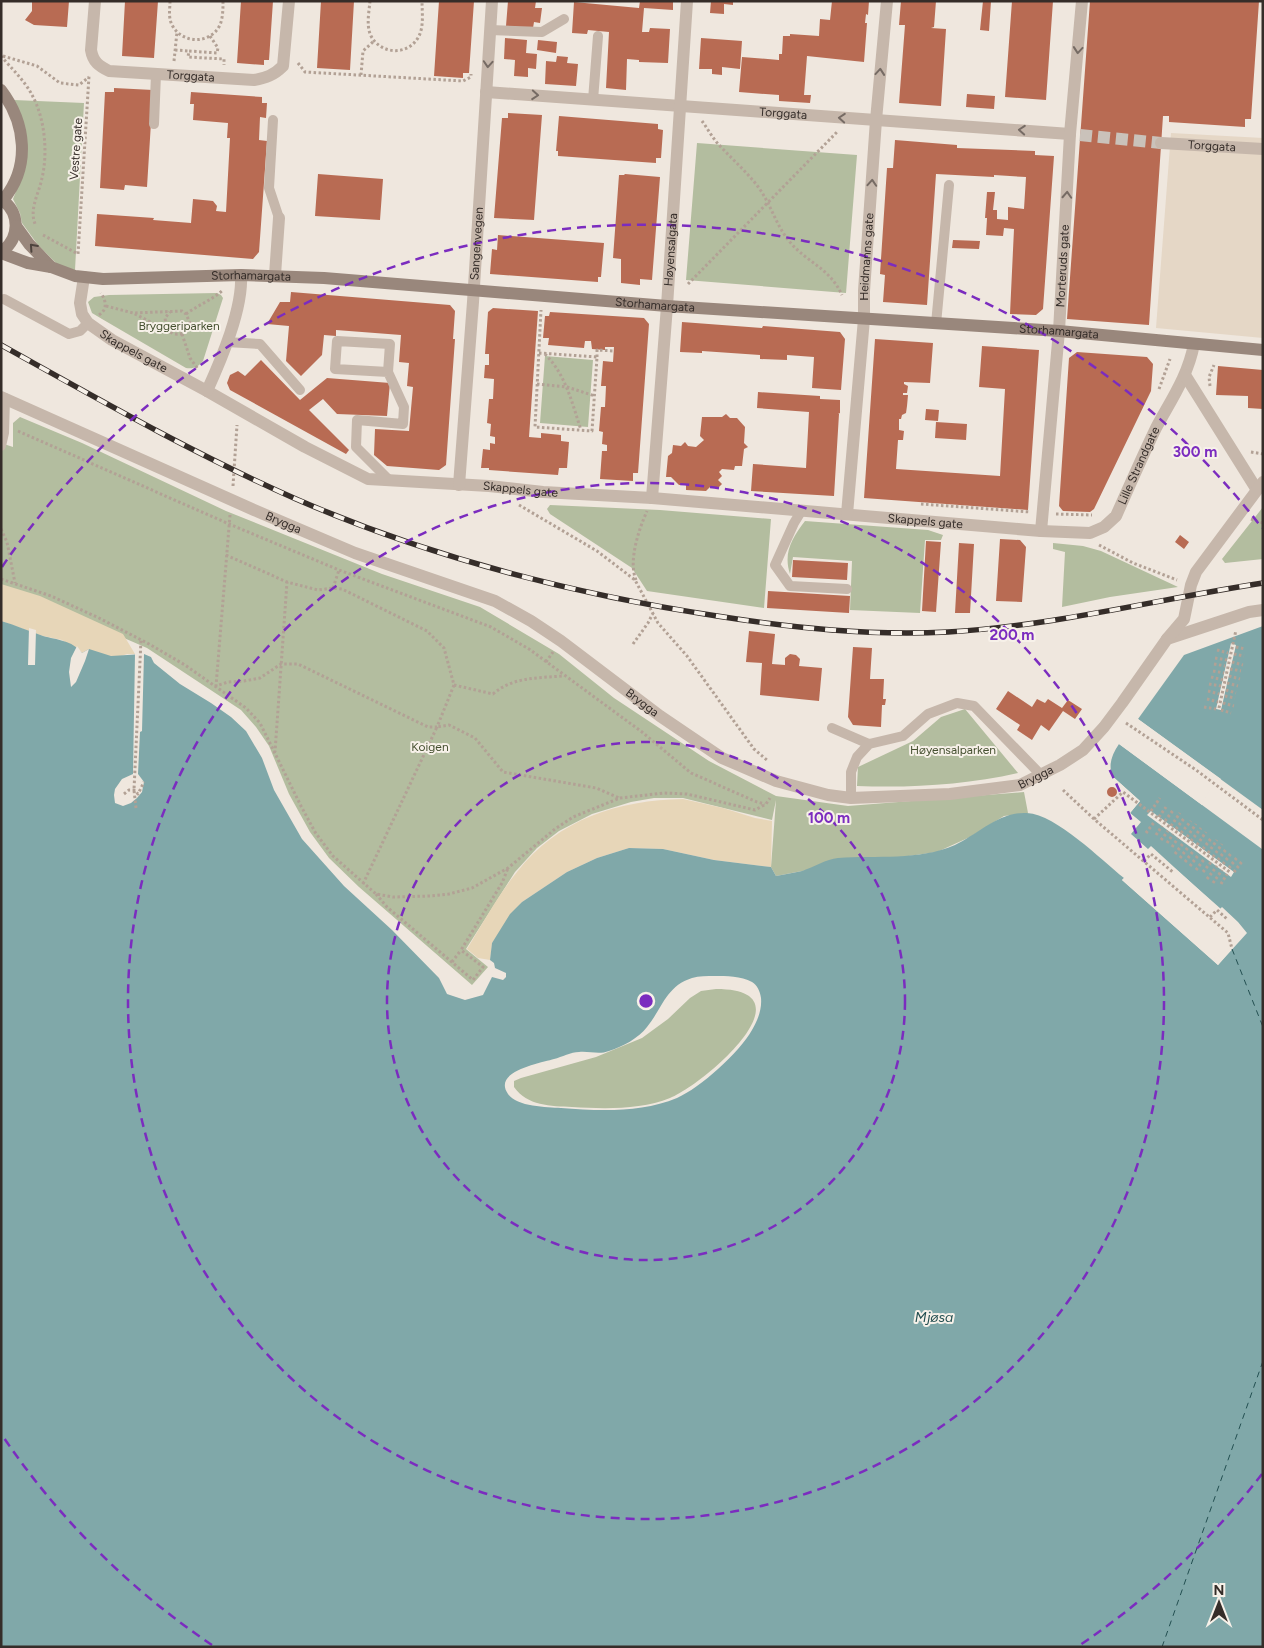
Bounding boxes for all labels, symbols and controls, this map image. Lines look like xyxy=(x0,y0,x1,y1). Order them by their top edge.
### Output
one-way arrow xyxy=(1072,46,1083,54)
one-way arrow xyxy=(483,60,494,68)
one-way arrow xyxy=(874,67,885,75)
street label: Torggata xyxy=(166,68,215,85)
one-way arrow xyxy=(531,90,539,101)
street label: Torggata xyxy=(759,105,808,122)
one-way arrow xyxy=(838,113,846,124)
street label: Vestre gate xyxy=(67,117,85,181)
one-way arrow xyxy=(1017,125,1025,136)
street label: Torggata xyxy=(1188,138,1236,154)
one-way arrow xyxy=(866,179,877,187)
one-way arrow xyxy=(1061,191,1072,199)
street label: Sangenvegen xyxy=(467,206,486,281)
street label: Heidmanns gate xyxy=(857,212,876,301)
street label: Høyensalgata xyxy=(661,213,680,287)
street label: Morteruds gate xyxy=(1053,224,1072,308)
one-way arrow xyxy=(30,244,38,253)
street label: Storhamargata xyxy=(211,268,291,284)
street label: Storhamargata xyxy=(614,295,695,315)
park label: Bryggeriparken xyxy=(138,319,220,333)
street label: Storhamargata xyxy=(1019,321,1099,342)
street label: Skappels gate xyxy=(97,327,170,376)
street label: Lille Strandgate xyxy=(1115,424,1163,507)
text: 300 m xyxy=(1173,443,1217,461)
street label: Skappels gate xyxy=(483,479,559,500)
street label: Brygga xyxy=(263,509,303,536)
street label: Skappels gate xyxy=(887,511,964,531)
text: 200 m xyxy=(990,626,1034,644)
street label: Brygga xyxy=(623,686,662,720)
park label: Koigen xyxy=(411,740,449,754)
park label: Høyensalparken xyxy=(910,743,996,757)
street label: Brygga xyxy=(1016,762,1056,792)
text: 100 m xyxy=(808,809,850,827)
centre of rings xyxy=(637,992,655,1010)
water label: Mjøsa xyxy=(915,1309,953,1326)
north arrow xyxy=(1194,1578,1244,1628)
text: N xyxy=(1214,1582,1224,1599)

